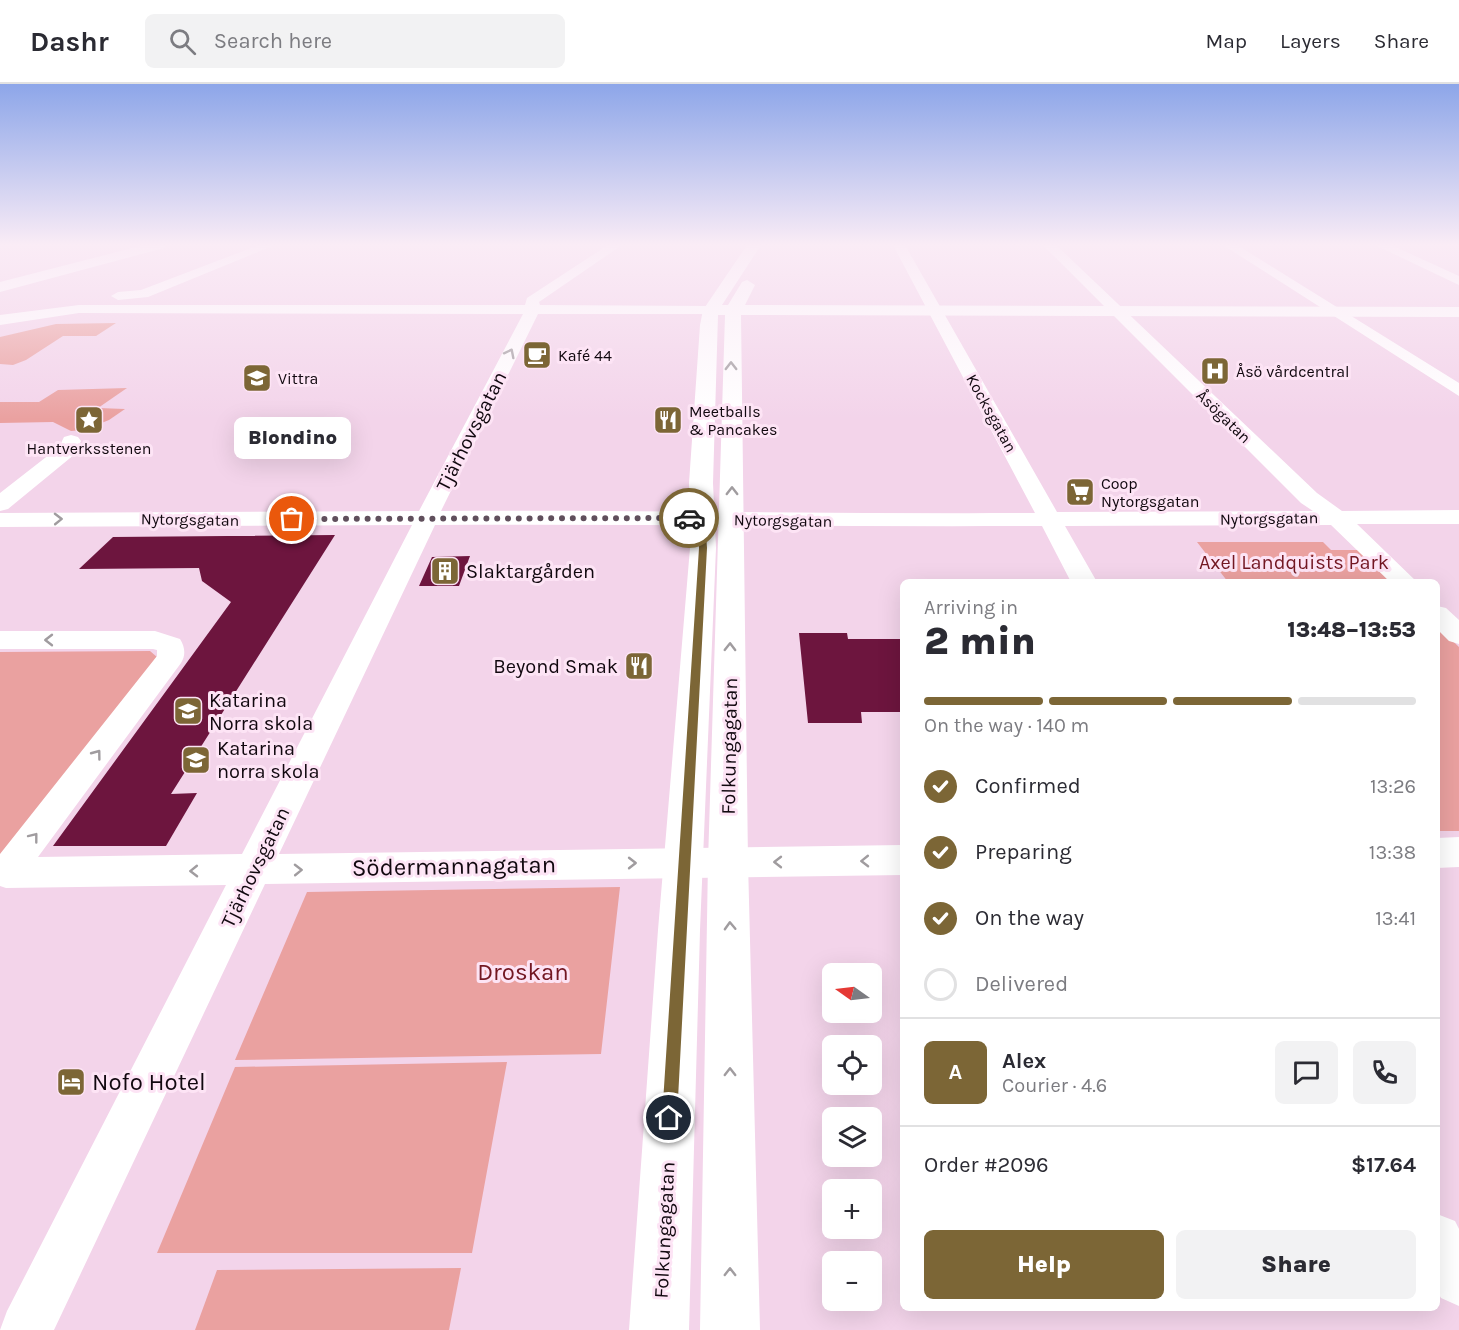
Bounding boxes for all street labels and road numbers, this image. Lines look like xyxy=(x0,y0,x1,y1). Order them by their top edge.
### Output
street label: Tjärhovsgatan xyxy=(431,368,511,495)
street label: Kocksgatan xyxy=(962,371,1021,456)
street label: Åsögatan xyxy=(1192,386,1255,447)
street label: Nytorgsgatan xyxy=(1220,508,1318,529)
street label: Nytorgsgatan xyxy=(141,509,239,530)
street label: Nytorgsgatan xyxy=(734,510,832,531)
street label: Folkungagatan xyxy=(717,677,742,815)
street label: Tjärhovsgatan xyxy=(216,803,294,931)
street label: Södermannagatan xyxy=(352,850,556,882)
street label: Folkungagatan xyxy=(649,1161,680,1299)

